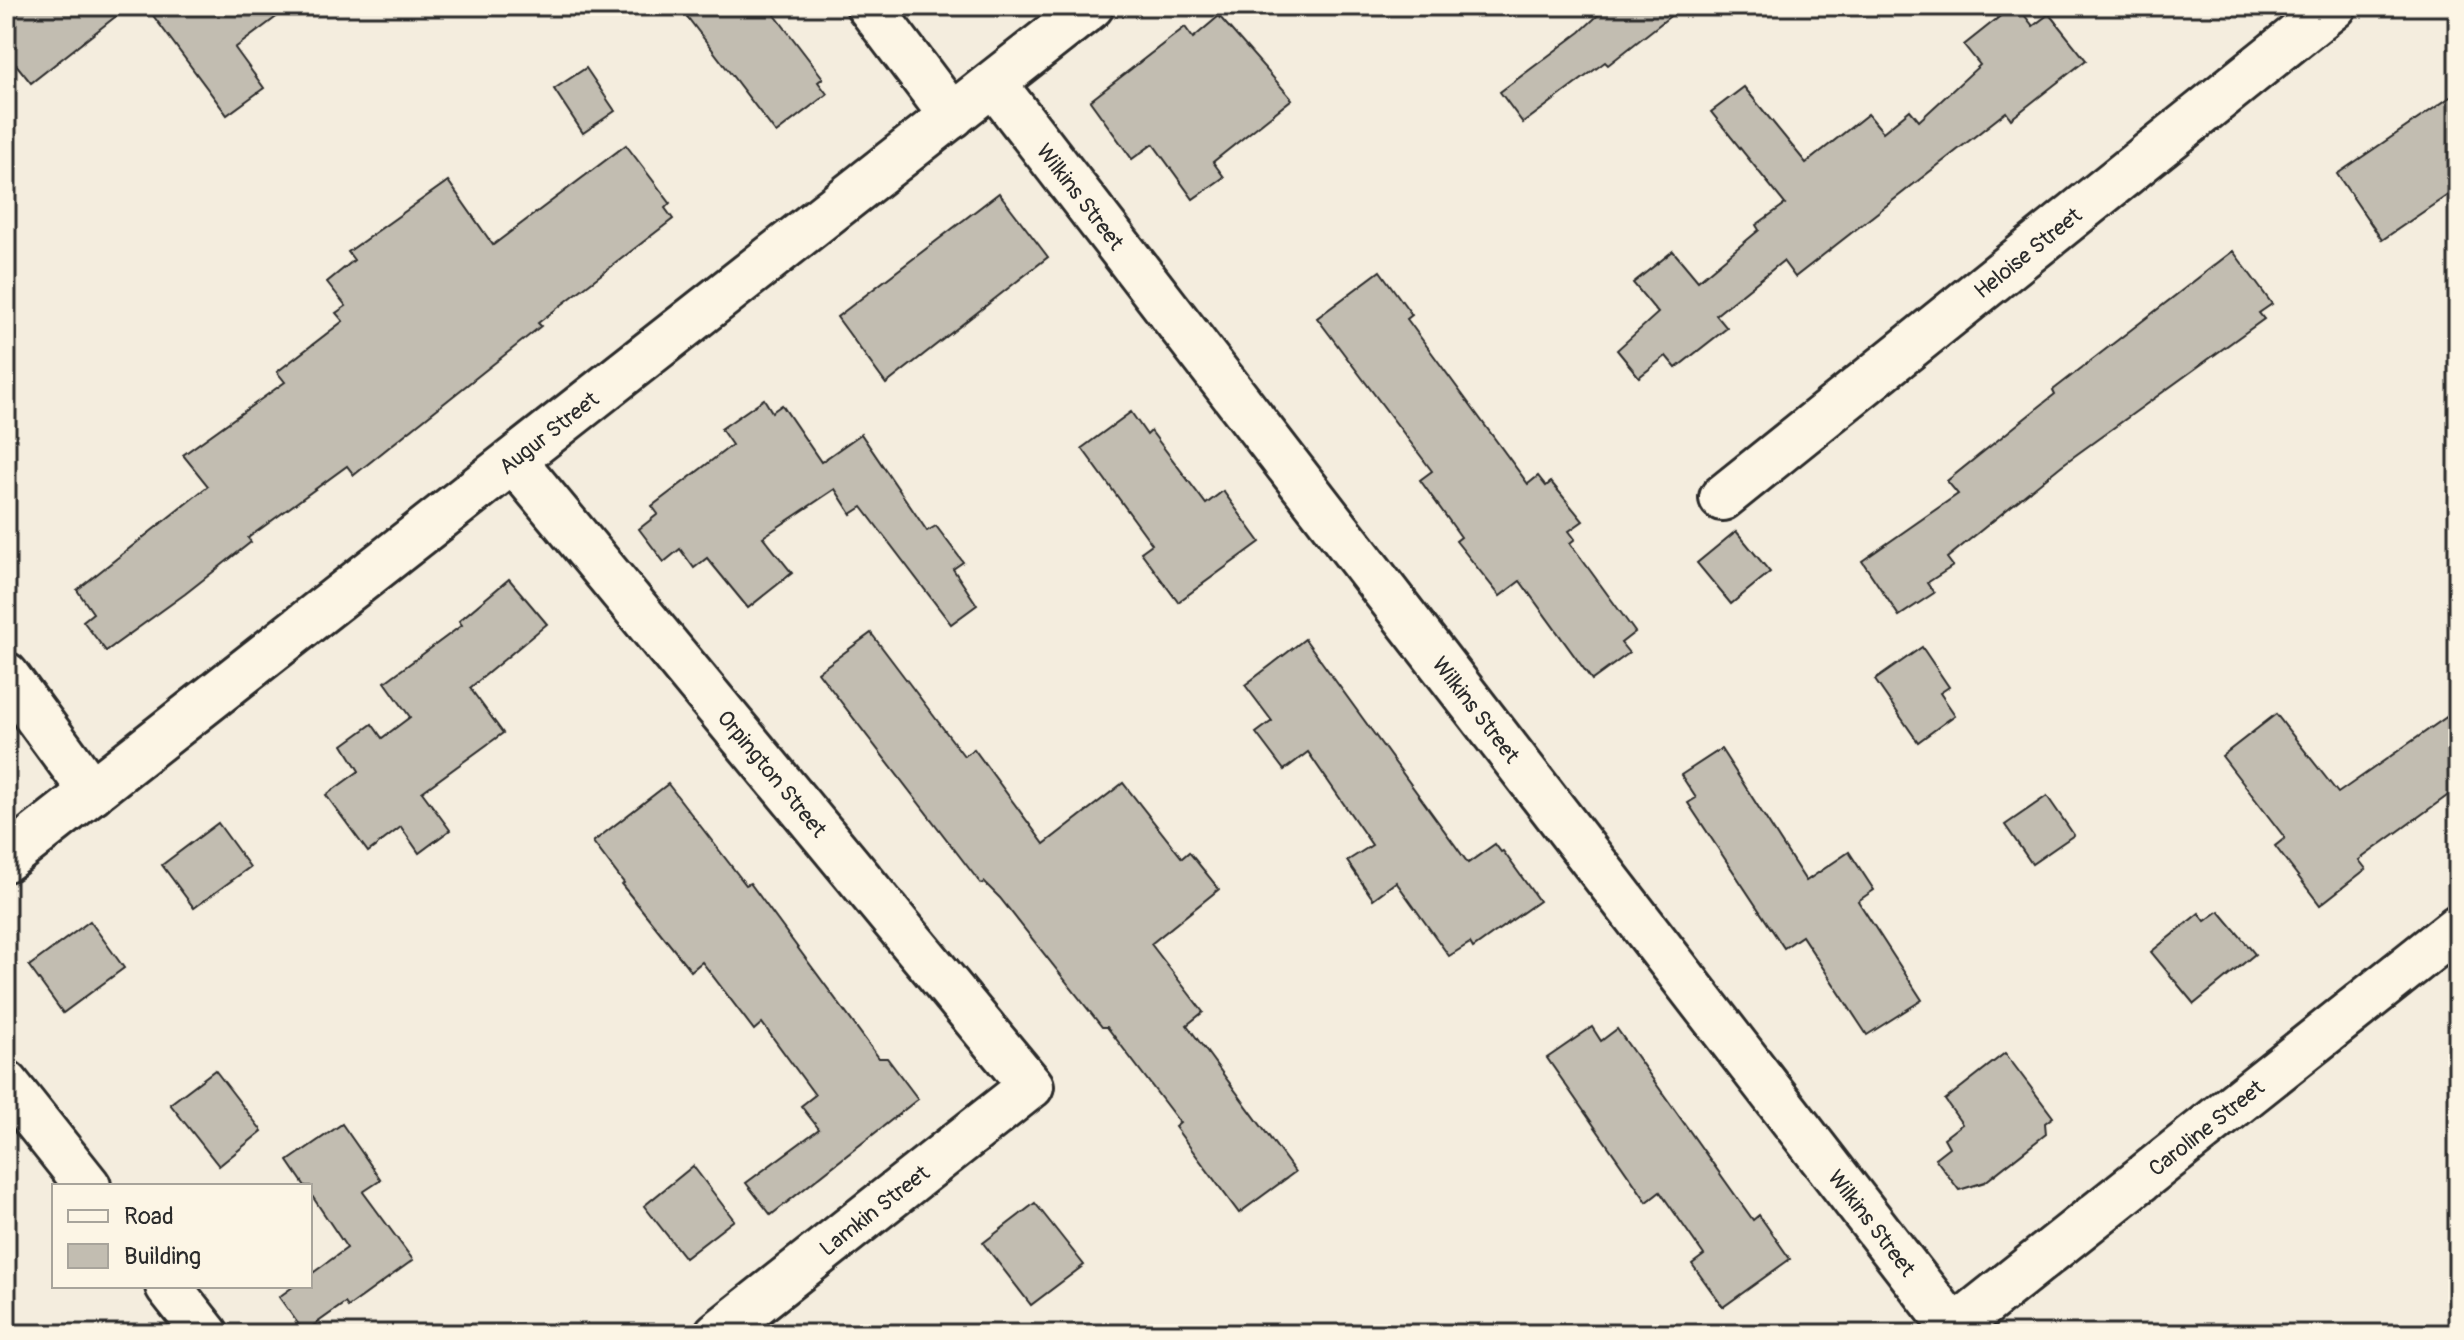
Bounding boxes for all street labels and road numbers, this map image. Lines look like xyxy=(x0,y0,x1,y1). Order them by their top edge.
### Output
street label: Wilkins Street xyxy=(1030,138,1130,256)
street label: Heloise Street xyxy=(1969,201,2088,305)
street label: Augur Street xyxy=(494,385,605,481)
street label: Wilkins Street xyxy=(1426,651,1526,769)
street label: Orpington Street xyxy=(711,705,833,843)
street label: Caroline Street xyxy=(2143,1074,2270,1183)
street label: Lamkin Street xyxy=(814,1159,935,1262)
street label: Wilkins Street xyxy=(1821,1164,1921,1282)

